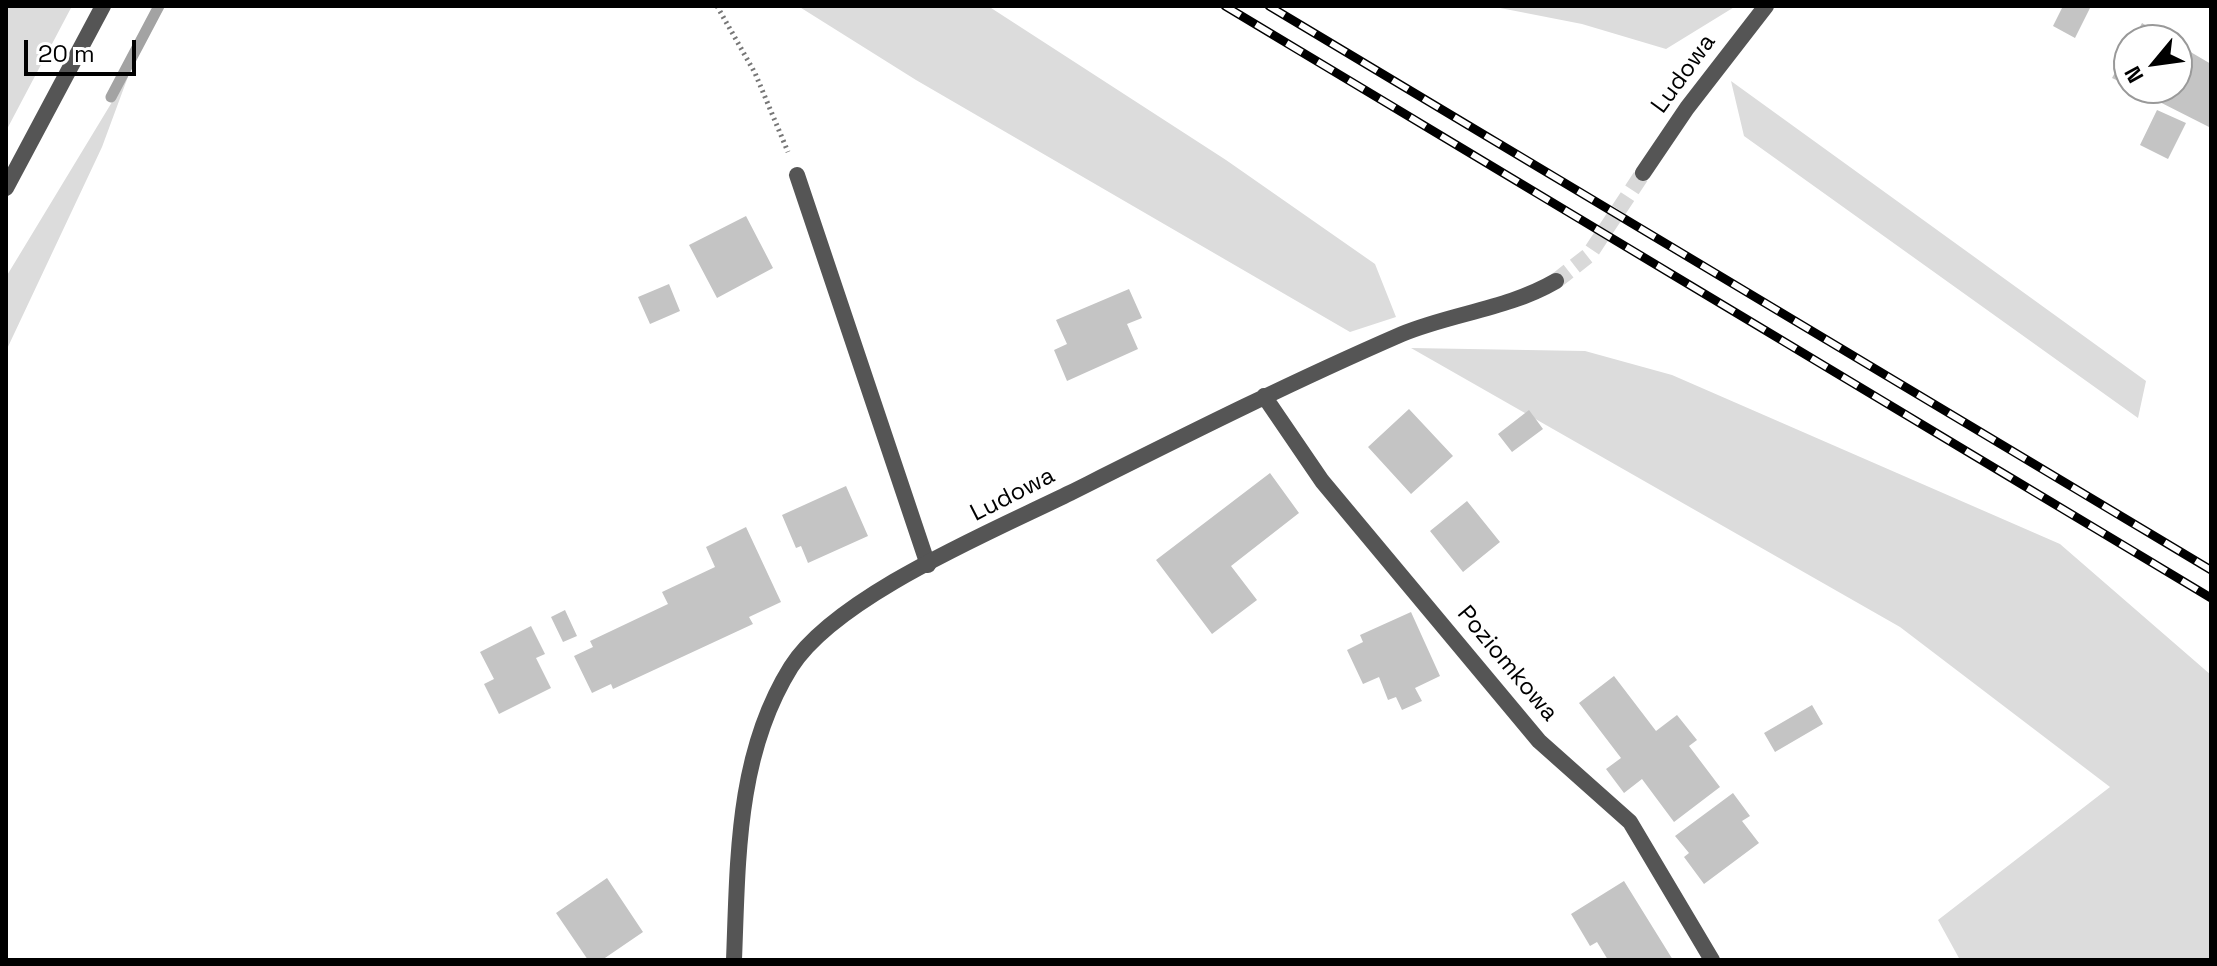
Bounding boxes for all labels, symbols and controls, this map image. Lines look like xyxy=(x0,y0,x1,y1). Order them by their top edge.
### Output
scale bar xyxy=(28,24,140,74)
north arrow xyxy=(2113,24,2193,104)
street label: Ludowa xyxy=(1646,29,1722,119)
text: 20 m xyxy=(38,38,95,69)
text: N xyxy=(2118,61,2150,88)
street label: Ludowa xyxy=(966,462,1060,528)
street label: Poziomkowa xyxy=(1450,600,1564,728)

